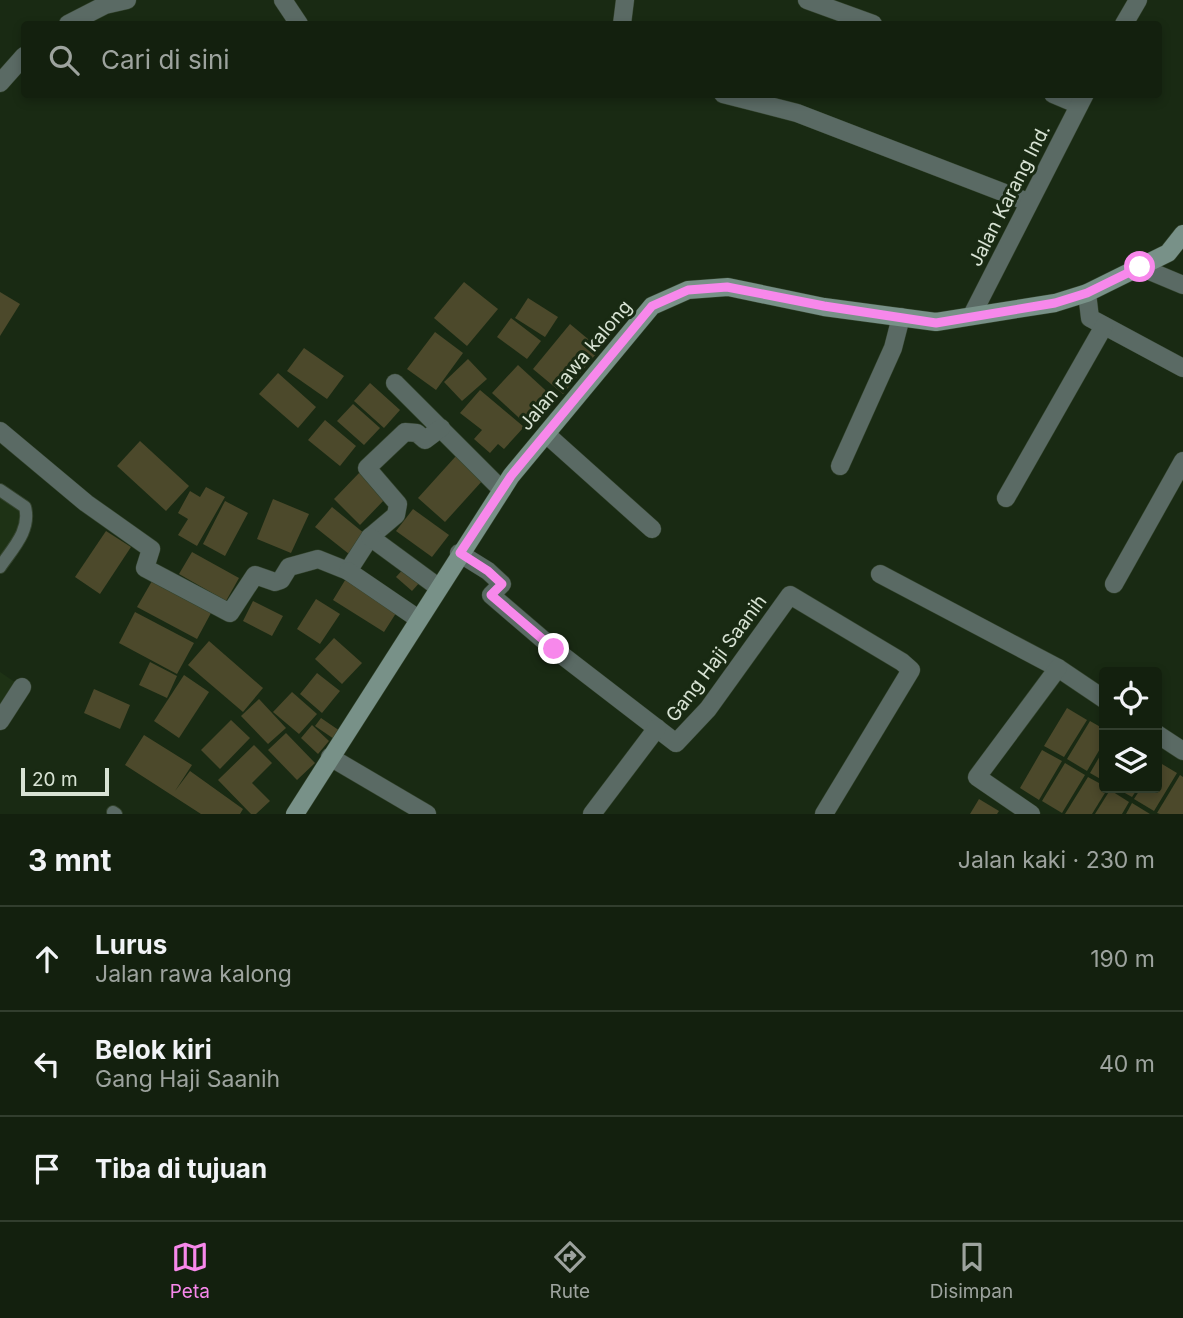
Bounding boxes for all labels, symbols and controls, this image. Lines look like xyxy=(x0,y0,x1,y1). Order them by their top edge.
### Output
search box xyxy=(21,21,1162,98)
icon: search xyxy=(45,41,83,79)
text: Cari di sini xyxy=(101,44,230,75)
street label: Jalan Karang Ind. xyxy=(964,120,1055,270)
route start xyxy=(1124,251,1155,282)
street label: Jalan rawa kalong xyxy=(514,296,636,435)
street label: Gang Haji Saanih xyxy=(661,590,772,726)
route end xyxy=(538,633,569,664)
map controls xyxy=(1099,667,1162,793)
button: locate xyxy=(1099,667,1162,730)
button: layers xyxy=(1099,730,1162,793)
scale bar xyxy=(21,765,108,797)
text: 20 m xyxy=(32,768,78,791)
text: 3 mnt xyxy=(28,842,112,878)
text: Jalan kaki · 230 m xyxy=(958,846,1155,874)
text: Lurus xyxy=(95,929,167,960)
icon: ahead xyxy=(28,940,66,978)
text: 190 m xyxy=(1090,945,1155,973)
text: Jalan rawa kalong xyxy=(95,960,292,988)
text: Belok kiri xyxy=(95,1034,212,1065)
icon: left xyxy=(28,1045,66,1083)
text: 40 m xyxy=(1099,1050,1155,1078)
text: Gang Haji Saanih xyxy=(95,1065,280,1093)
icon: arrive xyxy=(28,1150,66,1188)
text: Tiba di tujuan xyxy=(95,1153,267,1184)
tab: Peta xyxy=(170,1238,210,1303)
tab: Rute xyxy=(550,1238,590,1303)
tab: Disimpan xyxy=(930,1238,1013,1303)

